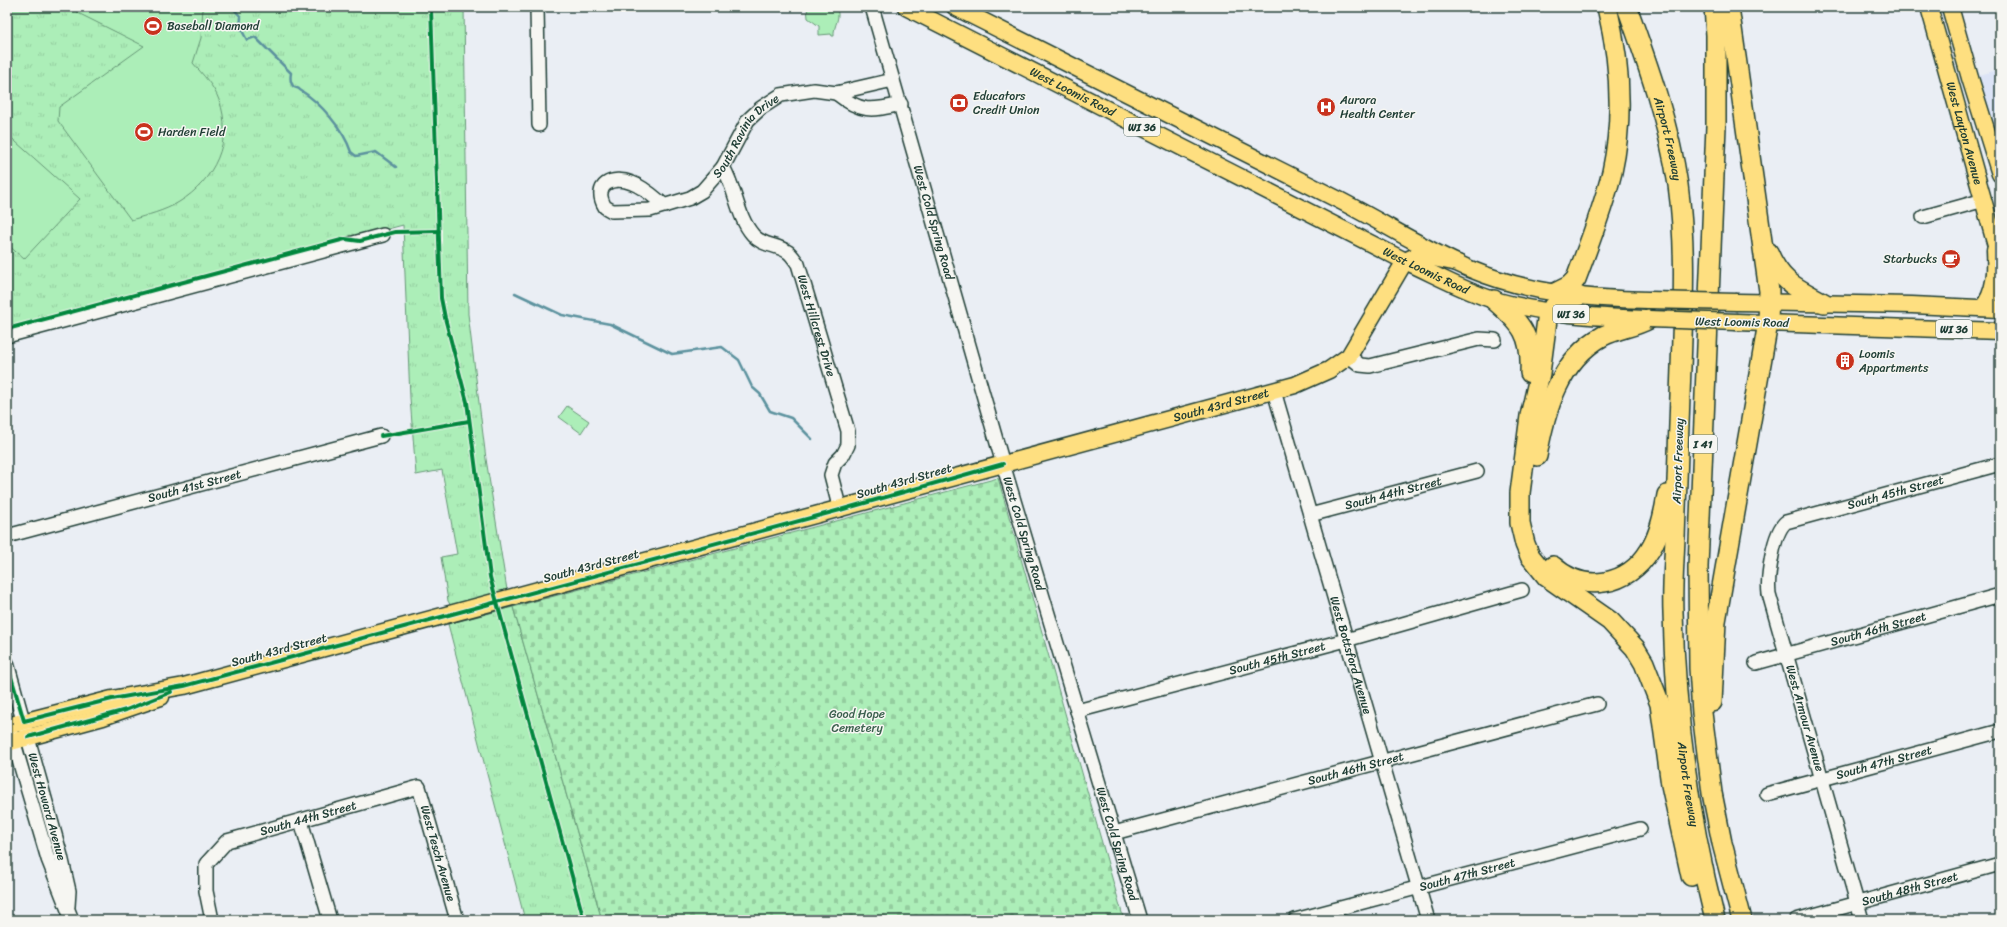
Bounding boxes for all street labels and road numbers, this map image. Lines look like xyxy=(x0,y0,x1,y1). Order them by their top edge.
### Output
street label: West Loomis Road xyxy=(1026,61,1120,123)
street label: West Layton Avenue xyxy=(1939,79,1989,187)
street label: South Ravinia Drive xyxy=(707,88,784,183)
street label: Airport Freeway xyxy=(1647,93,1688,183)
road number: WI 36 xyxy=(1124,118,1160,136)
street label: West Cold Spring Road xyxy=(907,162,961,283)
street label: West Loomis Road xyxy=(1379,240,1473,301)
street label: West Hillcrest Drive xyxy=(791,272,842,379)
road number: WI 36 xyxy=(1553,305,1589,323)
street label: West Loomis Road xyxy=(1695,310,1790,334)
road number: WI 36 xyxy=(1936,320,1972,338)
street label: South 43rd Street xyxy=(1171,382,1271,429)
street label: Airport Freeway xyxy=(1665,417,1691,505)
road number: I 41 xyxy=(1689,435,1717,453)
street label: South 43rd Street xyxy=(854,457,954,505)
street label: South 41st Street xyxy=(145,463,244,509)
street label: South 45th Street xyxy=(1845,469,1946,516)
street label: South 44th Street xyxy=(1342,470,1444,516)
street label: West Cold Spring Road xyxy=(996,474,1052,594)
street label: South 43rd Street xyxy=(541,543,641,589)
street label: West Bottsford Avenue xyxy=(1323,593,1379,717)
street label: South 46th Street xyxy=(1828,605,1929,653)
street label: South 43rd Street xyxy=(229,627,329,673)
street label: South 45th Street xyxy=(1226,635,1328,681)
street label: West Armour Avenue xyxy=(1779,662,1831,774)
street label: South 47th Street xyxy=(1833,739,1934,786)
street label: Airport Freeway xyxy=(1671,740,1706,829)
street label: South 46th Street xyxy=(1305,745,1406,792)
street label: West Howard Avenue xyxy=(22,750,73,863)
street label: West Cold Spring Road xyxy=(1090,784,1145,904)
street label: South 44th Street xyxy=(257,794,359,842)
street label: West Tesch Avenue xyxy=(414,802,462,904)
street label: South 47th Street xyxy=(1417,851,1518,898)
street label: South 48th Street xyxy=(1859,865,1960,912)

